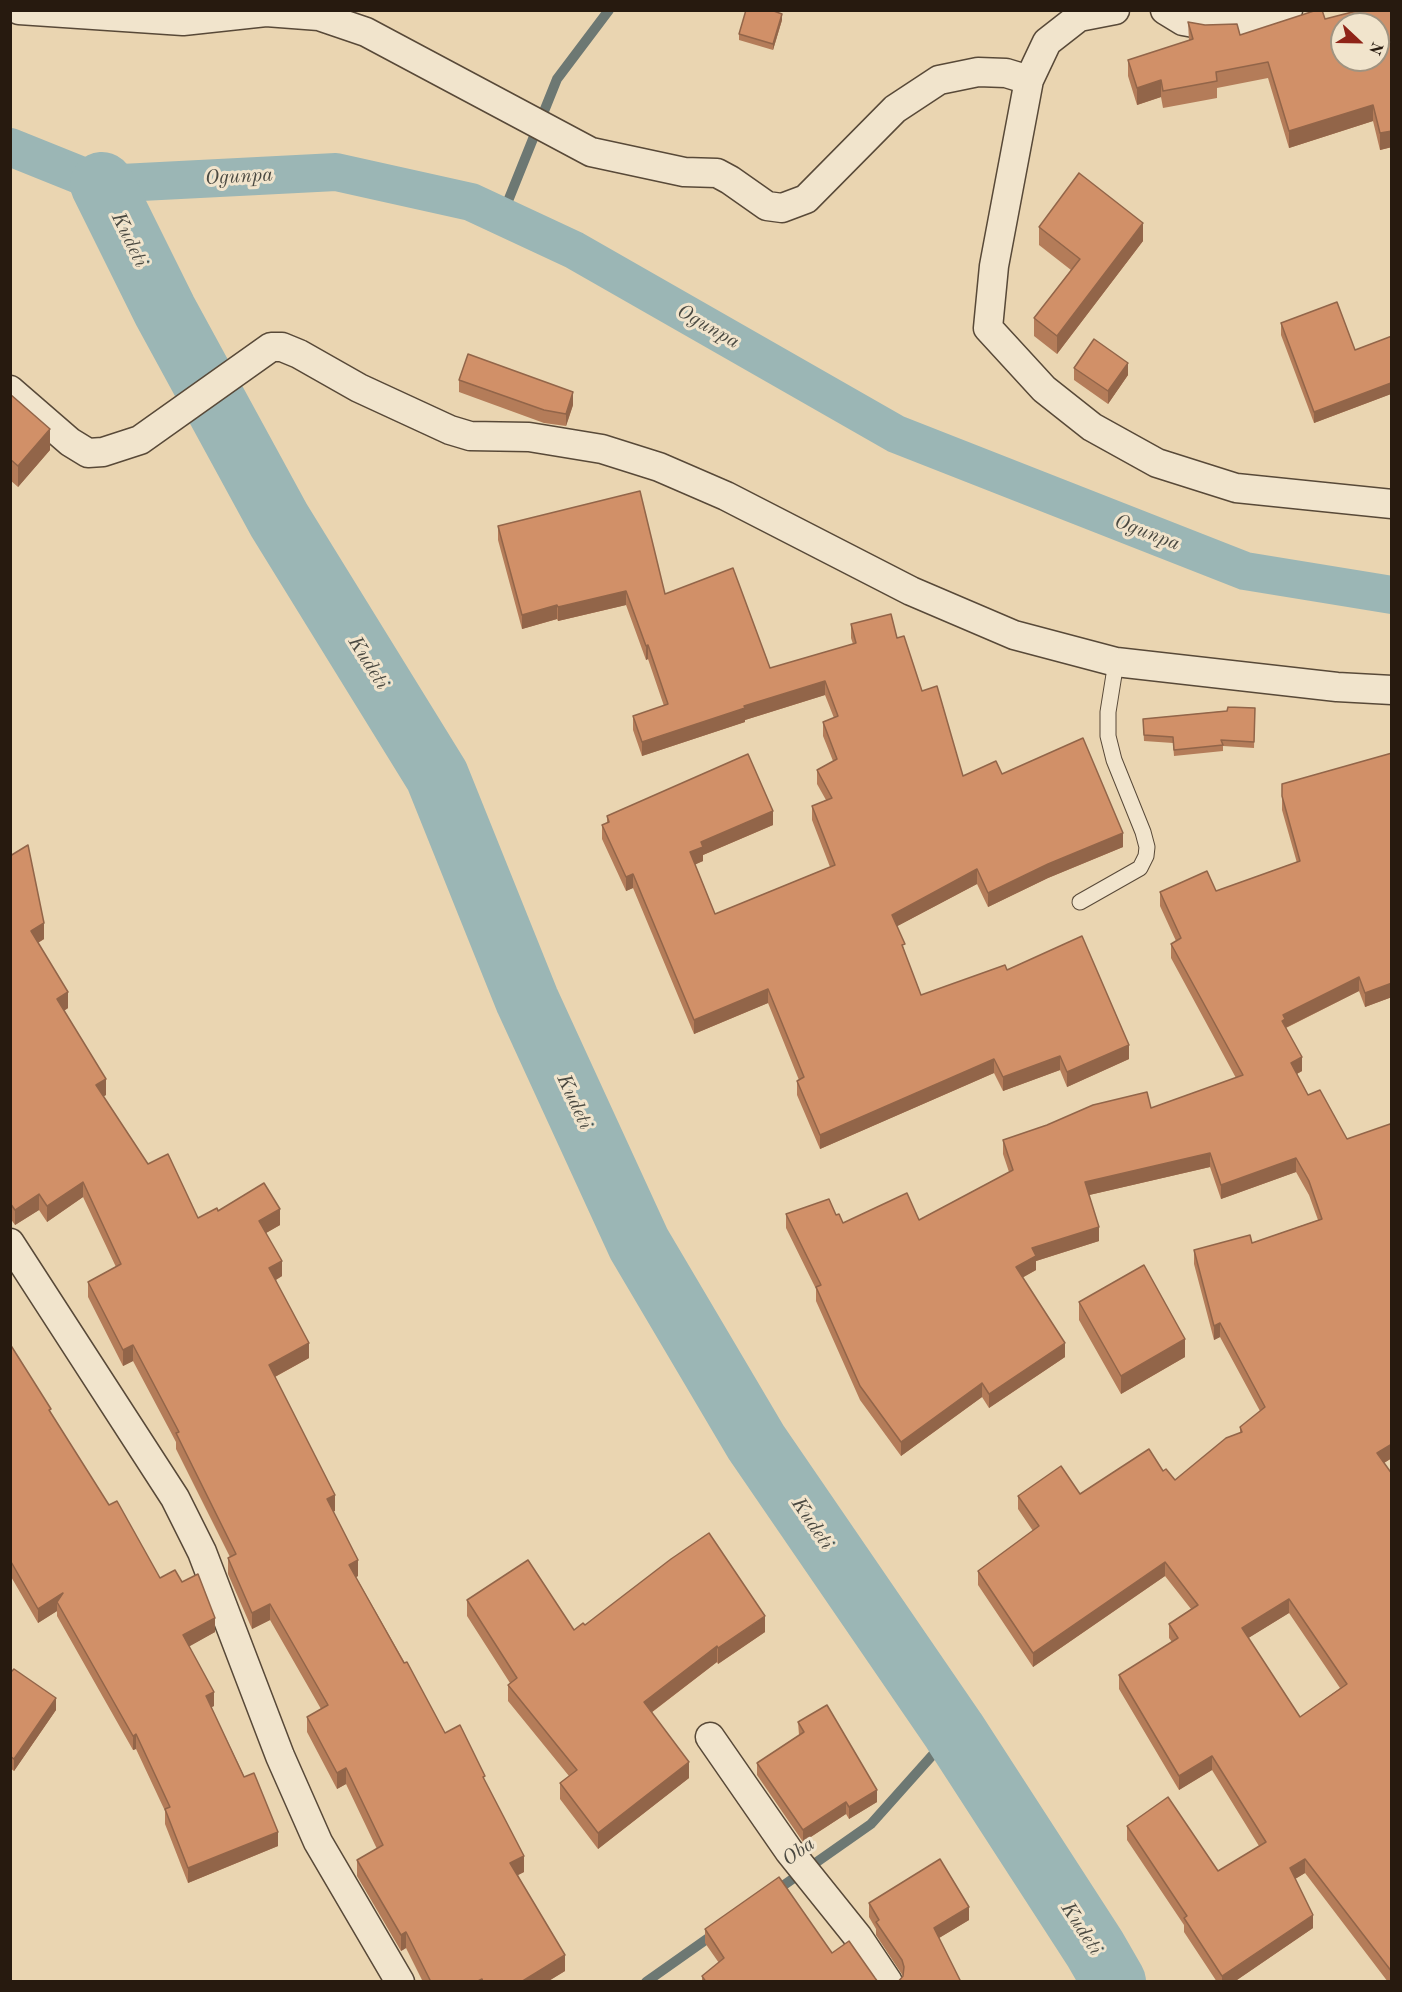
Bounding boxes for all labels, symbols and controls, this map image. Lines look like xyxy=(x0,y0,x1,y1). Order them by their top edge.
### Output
north arrow xyxy=(1330,12,1390,72)
text: N xyxy=(1365,39,1385,57)
water label: Ogunpa xyxy=(204,163,274,191)
water label: Kudeti xyxy=(105,208,153,272)
water label: Ogunpa xyxy=(672,300,744,354)
water label: Ogunpa xyxy=(1111,510,1183,556)
water label: Kudeti xyxy=(342,632,394,694)
water label: Kudeti xyxy=(551,1070,597,1134)
water label: Kudeti xyxy=(786,1493,838,1555)
water label: Oba xyxy=(778,1832,820,1872)
water label: Kudeti xyxy=(1055,1898,1107,1960)

